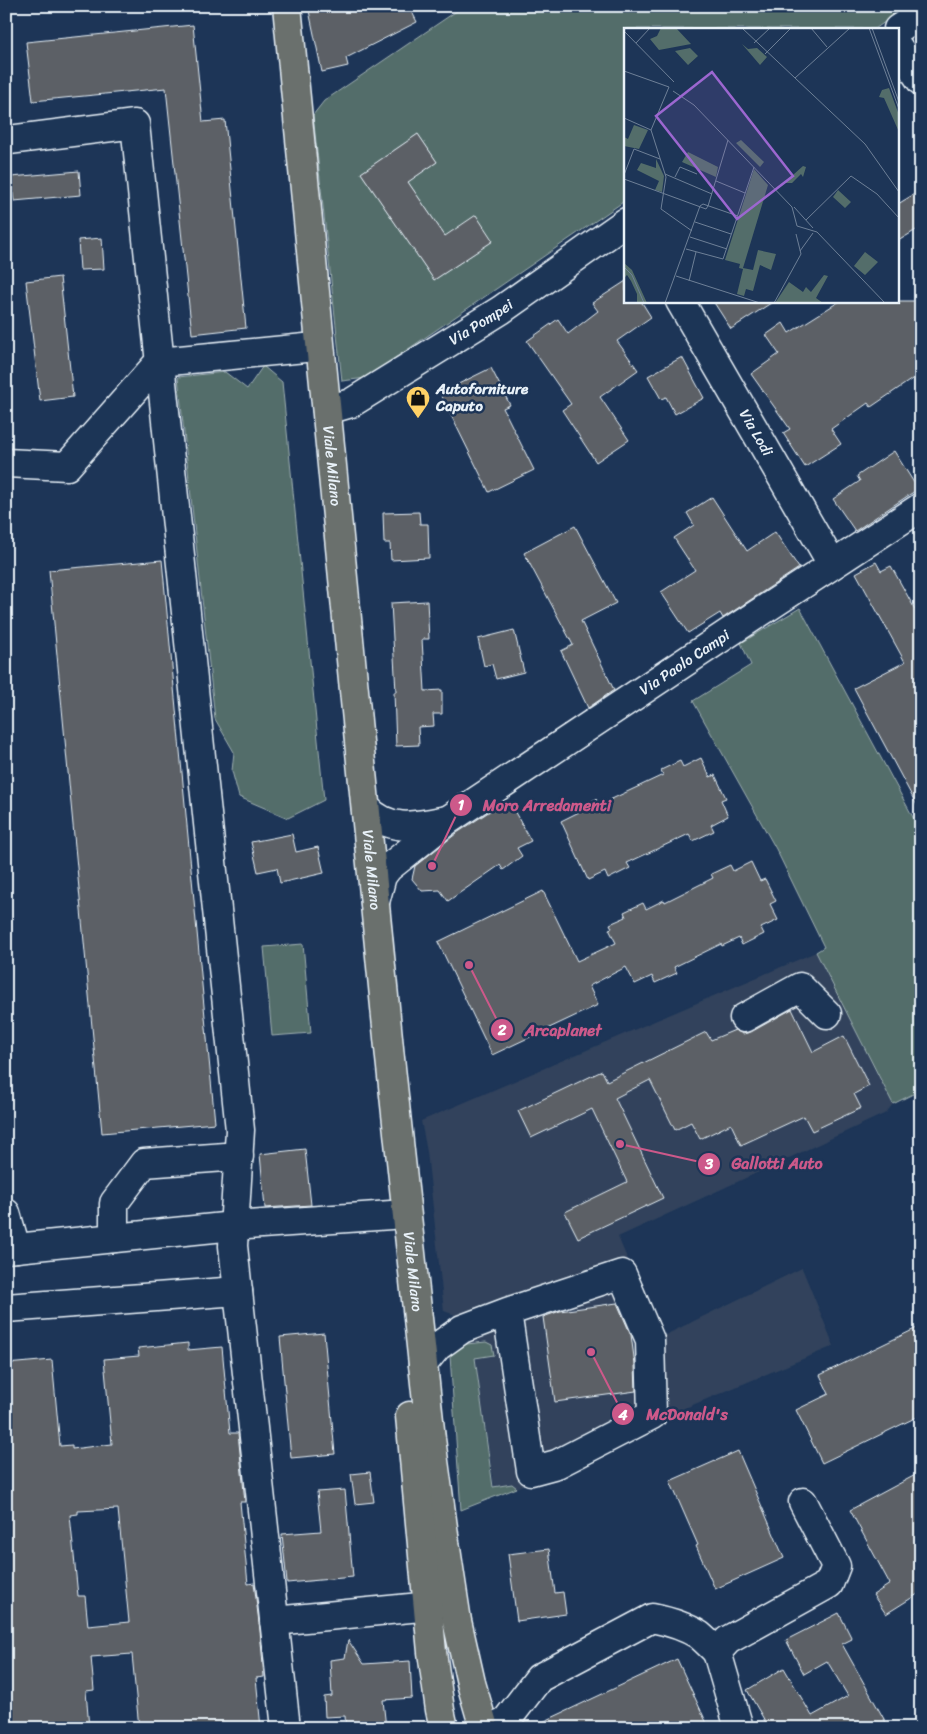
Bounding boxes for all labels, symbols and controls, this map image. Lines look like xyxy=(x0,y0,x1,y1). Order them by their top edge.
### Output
inset map xyxy=(624,28,900,302)
street label: Via Pompei xyxy=(444,292,519,352)
place label: Autoforniture Caputo xyxy=(435,376,529,419)
shop icon: Autoforniture Caputo xyxy=(405,385,431,419)
street label: Via Lodi xyxy=(732,404,780,462)
street label: Viale Milano xyxy=(315,425,349,508)
street label: Via Paolo Campi xyxy=(634,622,736,702)
callout: Moro Arredamenti xyxy=(448,790,621,821)
text: Moro Arredamenti xyxy=(482,791,612,820)
text: 1 xyxy=(458,792,465,818)
street label: Viale Milano xyxy=(355,829,388,912)
callout: Arcaplanet xyxy=(490,1014,612,1045)
text: Arcaplanet xyxy=(524,1016,603,1045)
text: 2 xyxy=(497,1017,507,1043)
callout: Gallotti Auto xyxy=(696,1148,832,1179)
text: Gallotti Auto xyxy=(730,1149,823,1178)
text: 3 xyxy=(704,1151,714,1177)
street label: Viale Milano xyxy=(396,1230,430,1314)
callout: McDonald's xyxy=(611,1399,737,1430)
text: McDonald's xyxy=(645,1400,729,1429)
text: 4 xyxy=(617,1402,628,1428)

